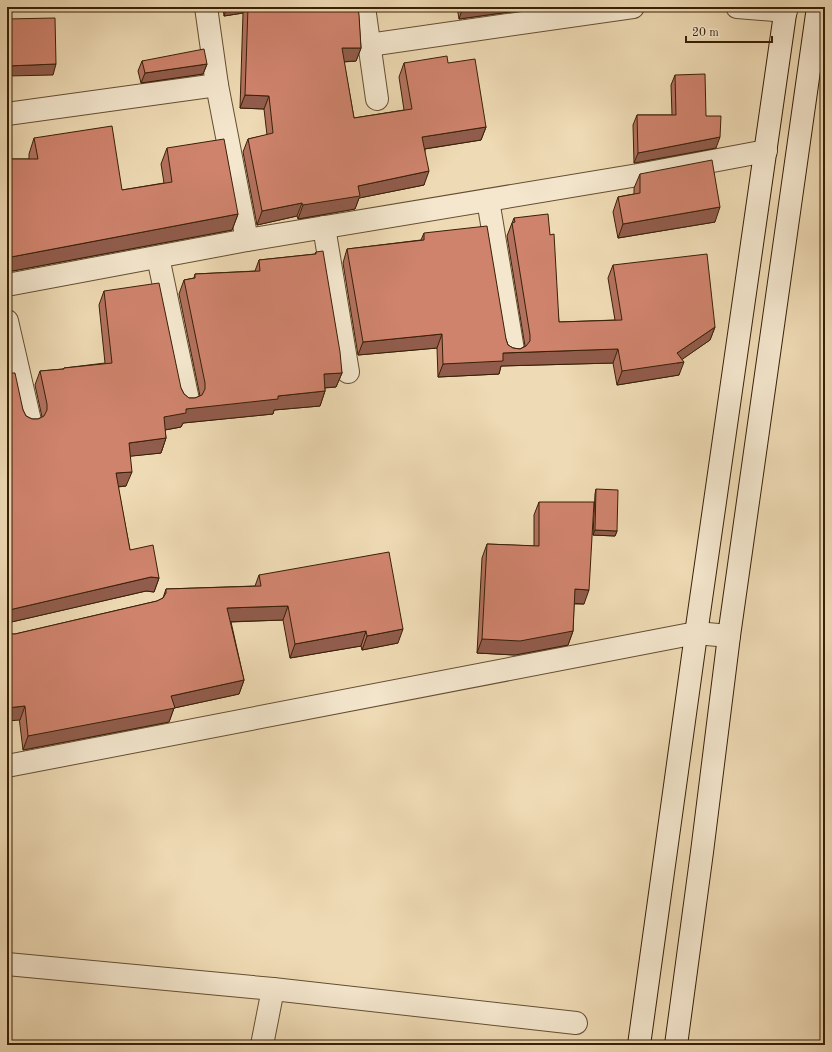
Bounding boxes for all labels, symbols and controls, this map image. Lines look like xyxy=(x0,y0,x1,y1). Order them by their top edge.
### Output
scale bar xyxy=(686,18,772,44)
text: 20 m xyxy=(692,27,719,39)

